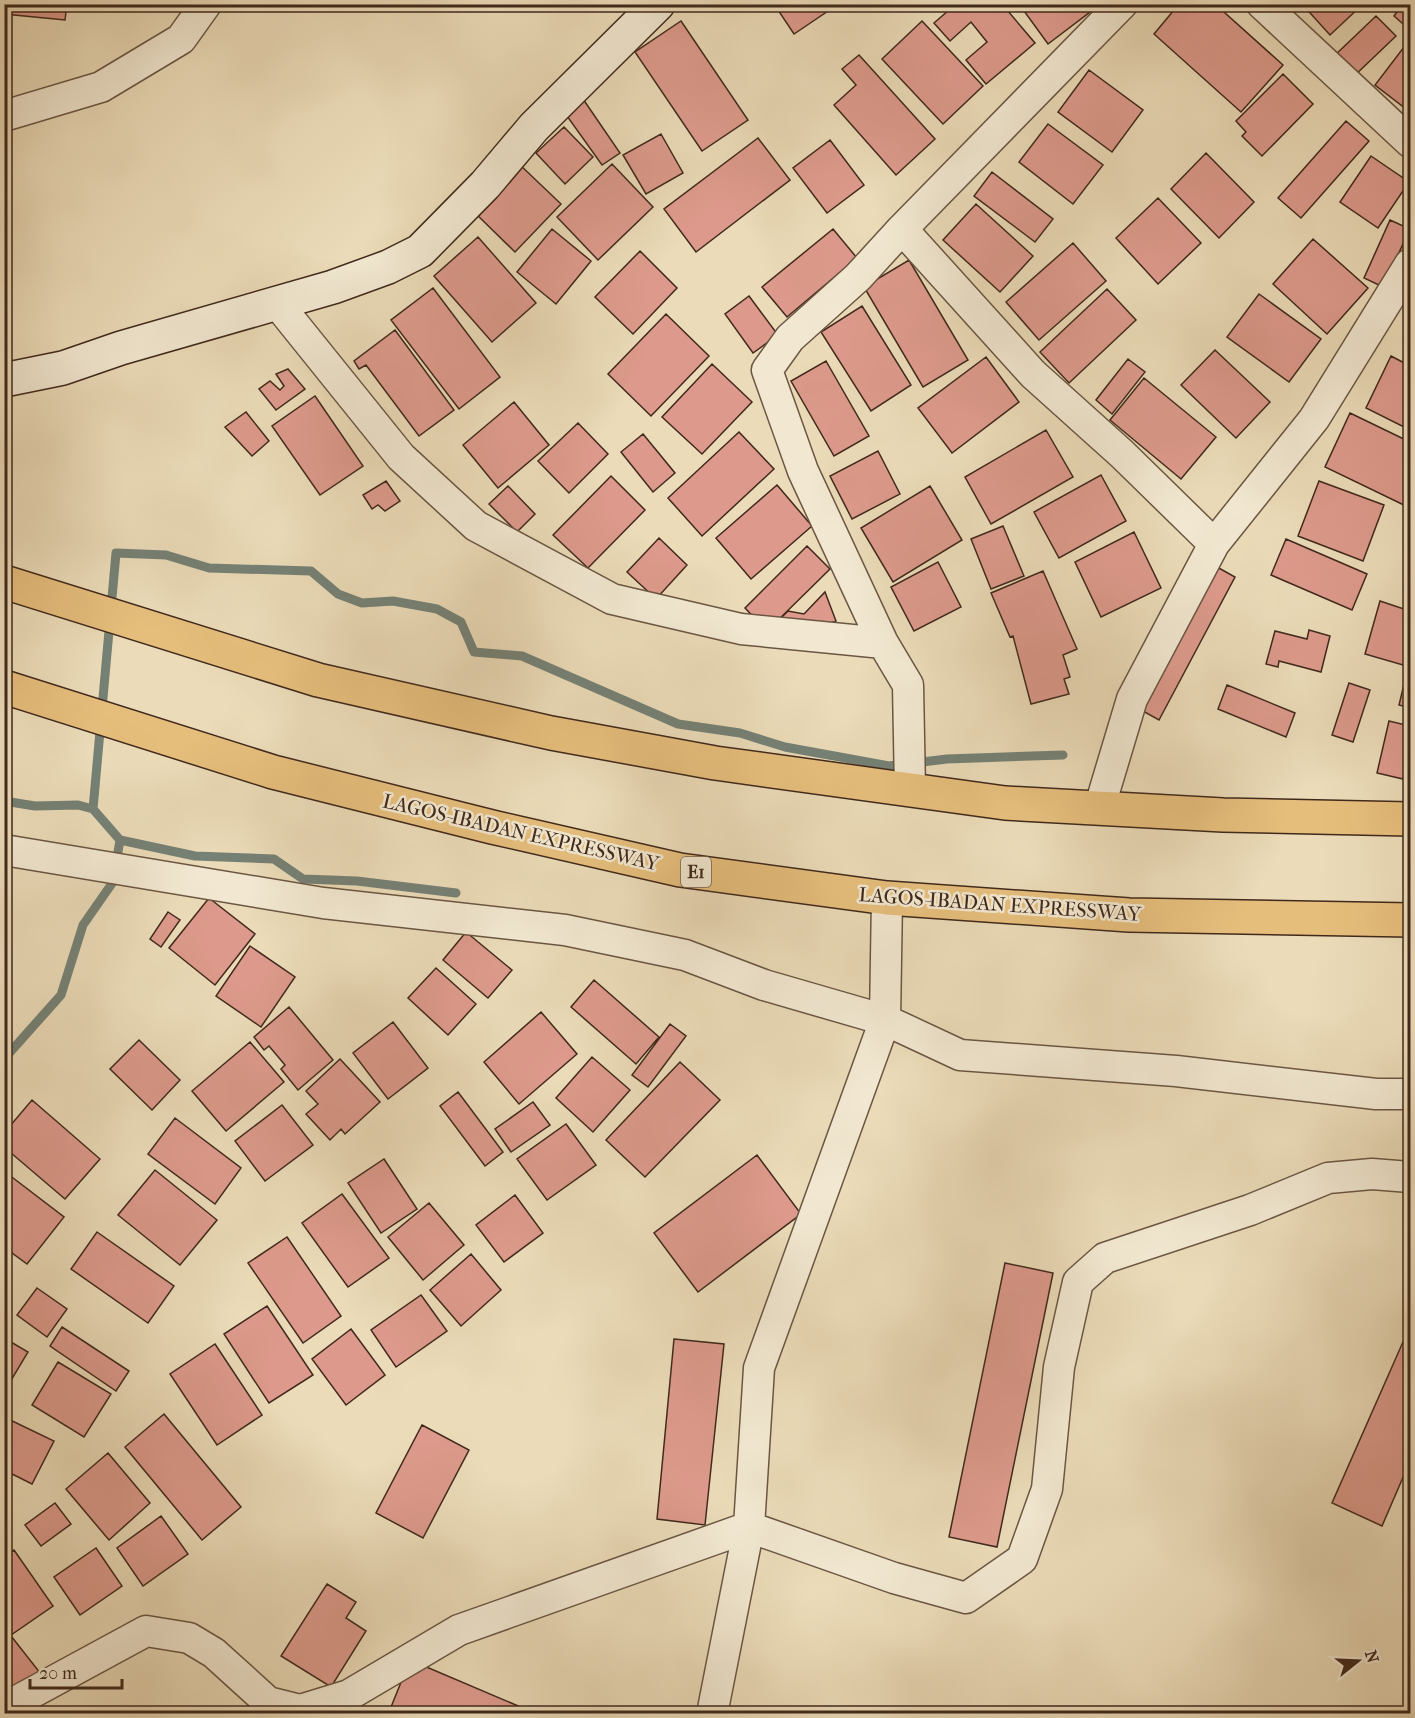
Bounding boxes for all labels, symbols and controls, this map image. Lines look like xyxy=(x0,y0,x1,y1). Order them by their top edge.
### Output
street label: LAGOS-IBADAN EXPRESSWAY xyxy=(380,789,663,876)
road number: E1 xyxy=(681,857,711,887)
street label: LAGOS-IBADAN EXPRESSWAY xyxy=(858,883,1143,926)
north arrow xyxy=(1328,1631,1388,1691)
text: N xyxy=(1361,1648,1383,1666)
scale bar xyxy=(30,1652,122,1690)
text: 20 m xyxy=(39,1663,77,1684)

